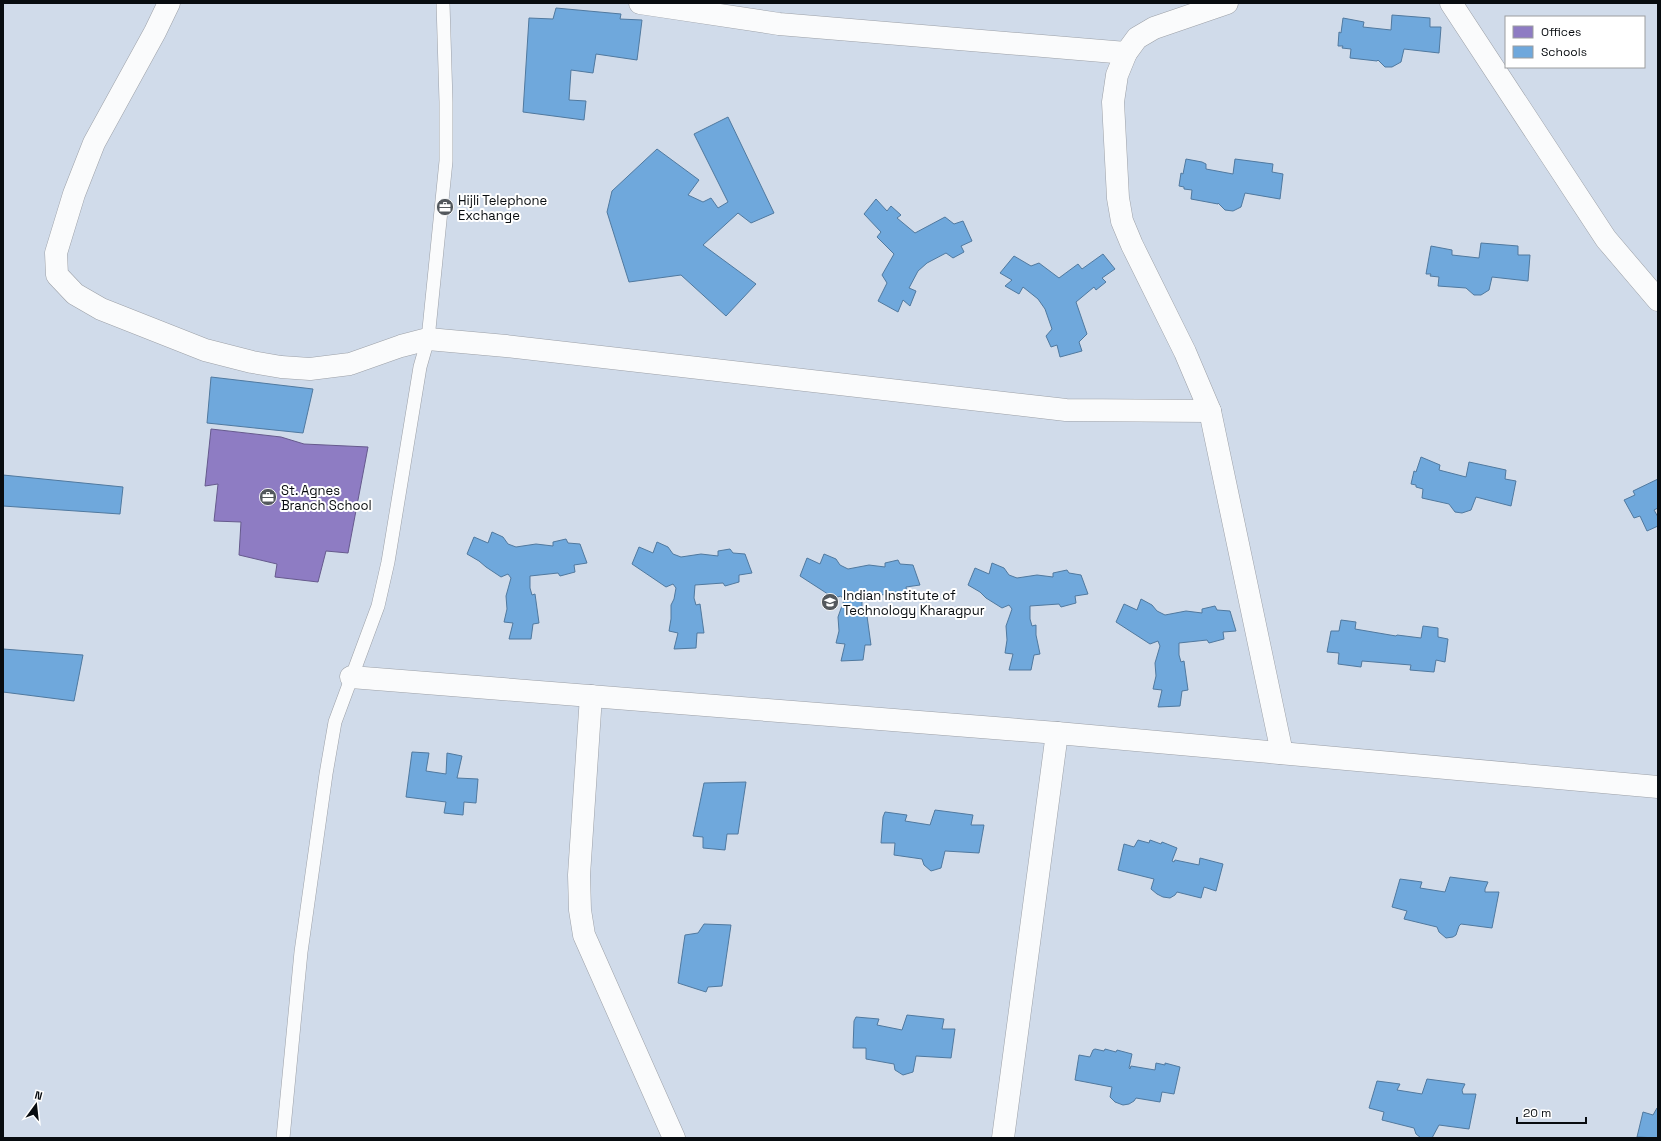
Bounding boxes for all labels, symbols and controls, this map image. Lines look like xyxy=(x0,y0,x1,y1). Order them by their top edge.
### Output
legend xyxy=(1505,16,1645,68)
text: Offices xyxy=(1541,24,1581,40)
text: Schools xyxy=(1541,44,1587,60)
place label: Hijli Telephone Exchange xyxy=(458,192,547,224)
office icon: Hijli Telephone Exchange xyxy=(435,197,455,217)
place label: St. Agnes Branch School xyxy=(281,482,372,514)
office icon: St. Agnes Branch School xyxy=(258,487,278,507)
place label: Indian Institute of Technology Kharagpur xyxy=(843,587,985,619)
school or university icon: Indian Institute of Technology Kharagpur xyxy=(820,592,840,612)
north arrow xyxy=(16,1085,56,1125)
text: N xyxy=(33,1088,44,1103)
scale bar xyxy=(1517,1099,1586,1125)
text: 20 m xyxy=(1523,1105,1551,1121)

